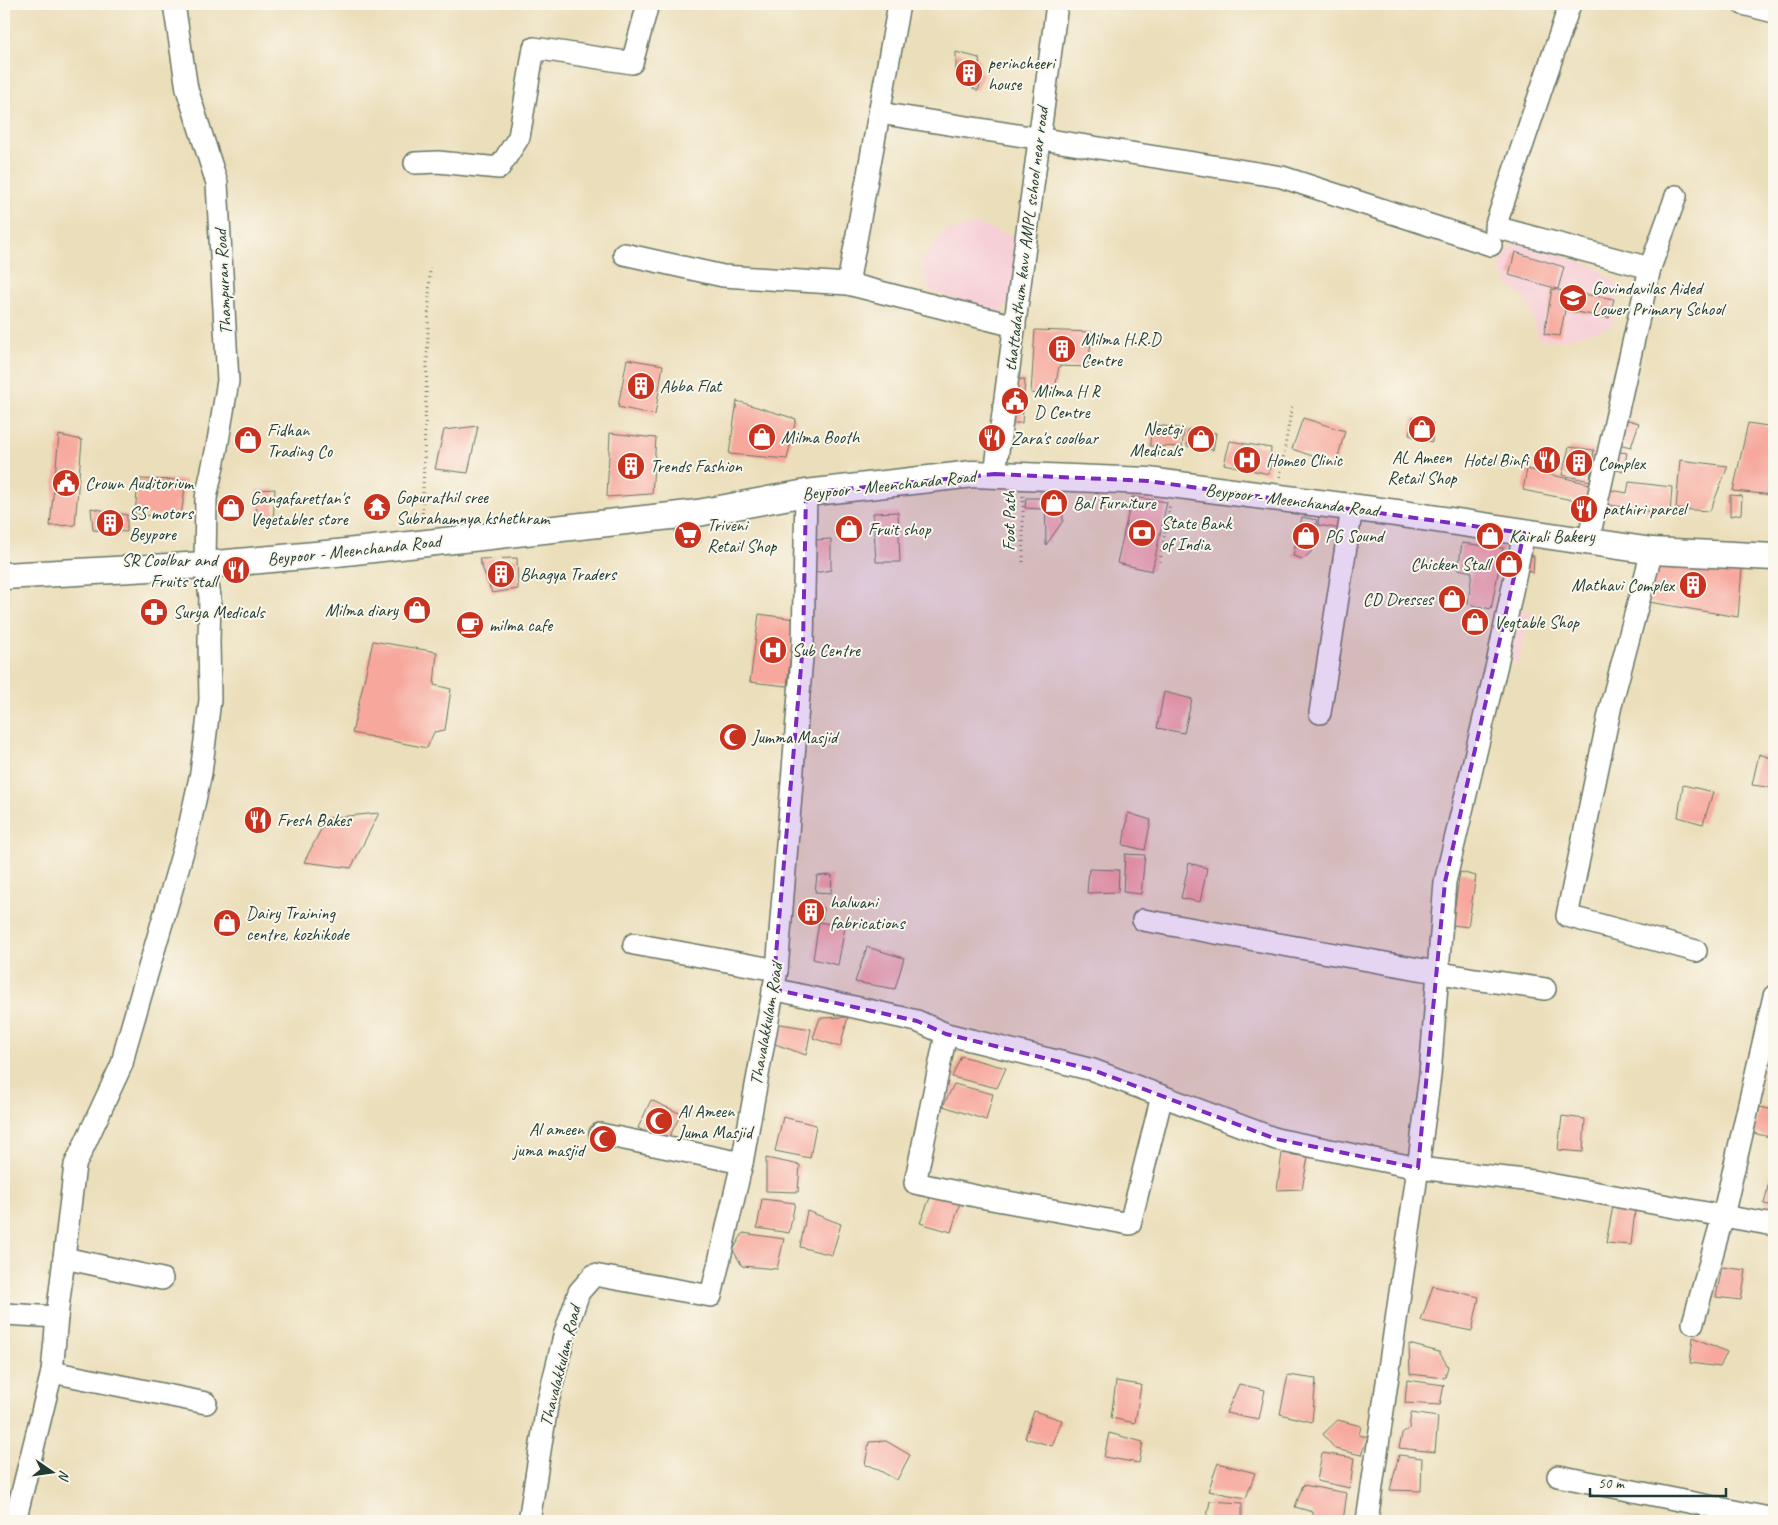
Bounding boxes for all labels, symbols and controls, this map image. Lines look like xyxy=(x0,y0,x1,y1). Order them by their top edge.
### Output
place label: perincheeri house xyxy=(988,52,1057,95)
building icon: perincheeri house xyxy=(954,58,984,88)
street label: thattadathum kavu AMPL school near road xyxy=(999,103,1053,372)
street label: Thampuran Road xyxy=(209,226,237,335)
place label: Govindavilas Aided Lower Primary School xyxy=(1592,277,1727,320)
school or university icon: Govindavilas Aided Lower Primary School xyxy=(1558,283,1588,313)
place label: Milma H.R.D Centre xyxy=(1081,328,1162,371)
building icon: Milma H.R.D Centre xyxy=(1047,334,1077,364)
building icon: Abba Flat xyxy=(626,371,656,401)
place label: Abba Flat xyxy=(660,375,723,397)
place label: Milma H R D Centre xyxy=(1034,380,1101,423)
public building icon: Milma H R D Centre xyxy=(1000,386,1030,416)
shop icon: AL Ameen Retail Shop xyxy=(1407,414,1437,444)
place label: Neetgi Medicals xyxy=(1130,418,1185,461)
place label: Fidhan Trading Co xyxy=(267,419,334,462)
shop icon: Milma Booth xyxy=(747,422,777,452)
restaurant icon: Zara's coolbar xyxy=(977,423,1007,453)
shop icon: Neetgi Medicals xyxy=(1186,424,1216,454)
shop icon: Fidhan Trading Co xyxy=(233,425,263,455)
place label: Milma Booth xyxy=(781,426,861,448)
place label: Zara's coolbar xyxy=(1011,427,1099,449)
hospital icon: Homeo Clinic xyxy=(1232,445,1262,475)
restaurant icon: Hotel Binfi xyxy=(1532,445,1562,475)
place label: AL Ameen Retail Shop xyxy=(1387,446,1458,489)
building icon: Complex xyxy=(1564,448,1594,478)
place label: Homeo Clinic xyxy=(1266,449,1344,471)
place label: Hotel Binfi xyxy=(1463,449,1530,471)
building icon: Trends Fashion xyxy=(616,451,646,481)
place label: Complex xyxy=(1598,452,1647,474)
place label: Trends Fashion xyxy=(650,455,743,477)
street label: Beypoor - Meenchanda Road xyxy=(801,465,980,505)
public building icon: Crown Auditorium xyxy=(51,468,81,498)
place label: Crown Auditorium xyxy=(85,472,195,494)
street label: Beypoor - Meenchanda Road xyxy=(1204,478,1383,522)
place label: Gopurathil sree Subrahamnya kshethram xyxy=(396,486,551,529)
place label: Gangafarettan's Vegetables store xyxy=(250,487,351,530)
shop icon: Bal Furniture xyxy=(1039,488,1069,518)
street label: Foot Path xyxy=(998,490,1020,551)
temple icon: Gopurathil sree Subrahamnya kshethram xyxy=(362,492,392,522)
place label: Bal Furniture xyxy=(1073,492,1157,514)
shop icon: Gangafarettan's Vegetables store xyxy=(216,493,246,523)
restaurant icon: pathiri parcel xyxy=(1569,494,1599,524)
place label: pathiri parcel xyxy=(1603,498,1689,520)
place label: SS motors Beypore xyxy=(129,502,194,545)
building icon: SS motors Beypore xyxy=(95,508,125,538)
place label: State Bank of India xyxy=(1161,512,1233,555)
place label: Triveni Retail Shop xyxy=(707,514,778,557)
shop icon: Fruit shop xyxy=(834,514,864,544)
place label: Fruit shop xyxy=(868,518,932,540)
bank icon: State Bank of India xyxy=(1127,518,1157,548)
supermarket icon: Triveni Retail Shop xyxy=(673,520,703,550)
shop icon: PG Sound xyxy=(1291,521,1321,551)
shop icon: Kairali Bakery xyxy=(1475,521,1505,551)
place label: PG Sound xyxy=(1325,525,1386,547)
place label: Kairali Bakery xyxy=(1509,525,1597,547)
street label: Beypoor - Meenchanda Road xyxy=(266,530,445,570)
place label: SR Coolbar and Fruits stall xyxy=(121,549,220,592)
shop icon: Chicken Stall xyxy=(1494,549,1524,579)
place label: Chicken Stall xyxy=(1410,553,1493,575)
restaurant icon: SR Coolbar and Fruits stall xyxy=(221,555,251,585)
building icon: Bhagya Traders xyxy=(486,559,516,589)
place label: Bhagya Traders xyxy=(520,563,618,585)
building icon: Mathavi Complex xyxy=(1678,570,1708,600)
place label: Mathavi Complex xyxy=(1571,574,1676,596)
shop icon: CD Dresses xyxy=(1437,584,1467,614)
place label: CD Dresses xyxy=(1363,588,1435,610)
shop icon: Milma diary xyxy=(402,595,432,625)
pharmacy icon: Surya Medicals xyxy=(139,597,169,627)
place label: Milma diary xyxy=(325,599,400,621)
place label: Surya Medicals xyxy=(173,601,266,623)
shop icon: Vegtable Shop xyxy=(1460,607,1490,637)
cafe icon: milma cafe xyxy=(455,610,485,640)
place label: Vegtable Shop xyxy=(1494,611,1580,633)
place label: milma cafe xyxy=(489,614,553,636)
hospital icon: Sub Centre xyxy=(758,635,788,665)
place label: Sub Centre xyxy=(792,639,861,661)
mosque icon: Jumma Masjid xyxy=(718,722,748,752)
place label: Jumma Masjid xyxy=(751,726,840,748)
restaurant icon: Fresh Bakes xyxy=(243,805,273,835)
place label: Fresh Bakes xyxy=(277,809,353,831)
place label: halwani fabrications xyxy=(830,891,906,934)
building icon: halwani fabrications xyxy=(796,897,826,927)
place label: Dairy Training centre, kozhikode xyxy=(246,902,350,945)
shop icon: Dairy Training centre, kozhikode xyxy=(212,908,242,938)
street label: Thavalakkulam Road xyxy=(744,958,788,1087)
place label: Al Ameen Juma Masjid xyxy=(677,1100,755,1143)
mosque icon: Al Ameen Juma Masjid xyxy=(644,1106,674,1136)
place label: Al ameen juma masjid xyxy=(512,1118,587,1161)
mosque icon: Al ameen juma masjid xyxy=(588,1124,618,1154)
street label: Thavalakkulam Road xyxy=(534,1300,586,1429)
north arrow xyxy=(28,1448,78,1498)
scale bar xyxy=(1590,1465,1727,1497)
text: N xyxy=(54,1469,73,1483)
text: 50 m xyxy=(1598,1474,1625,1493)

